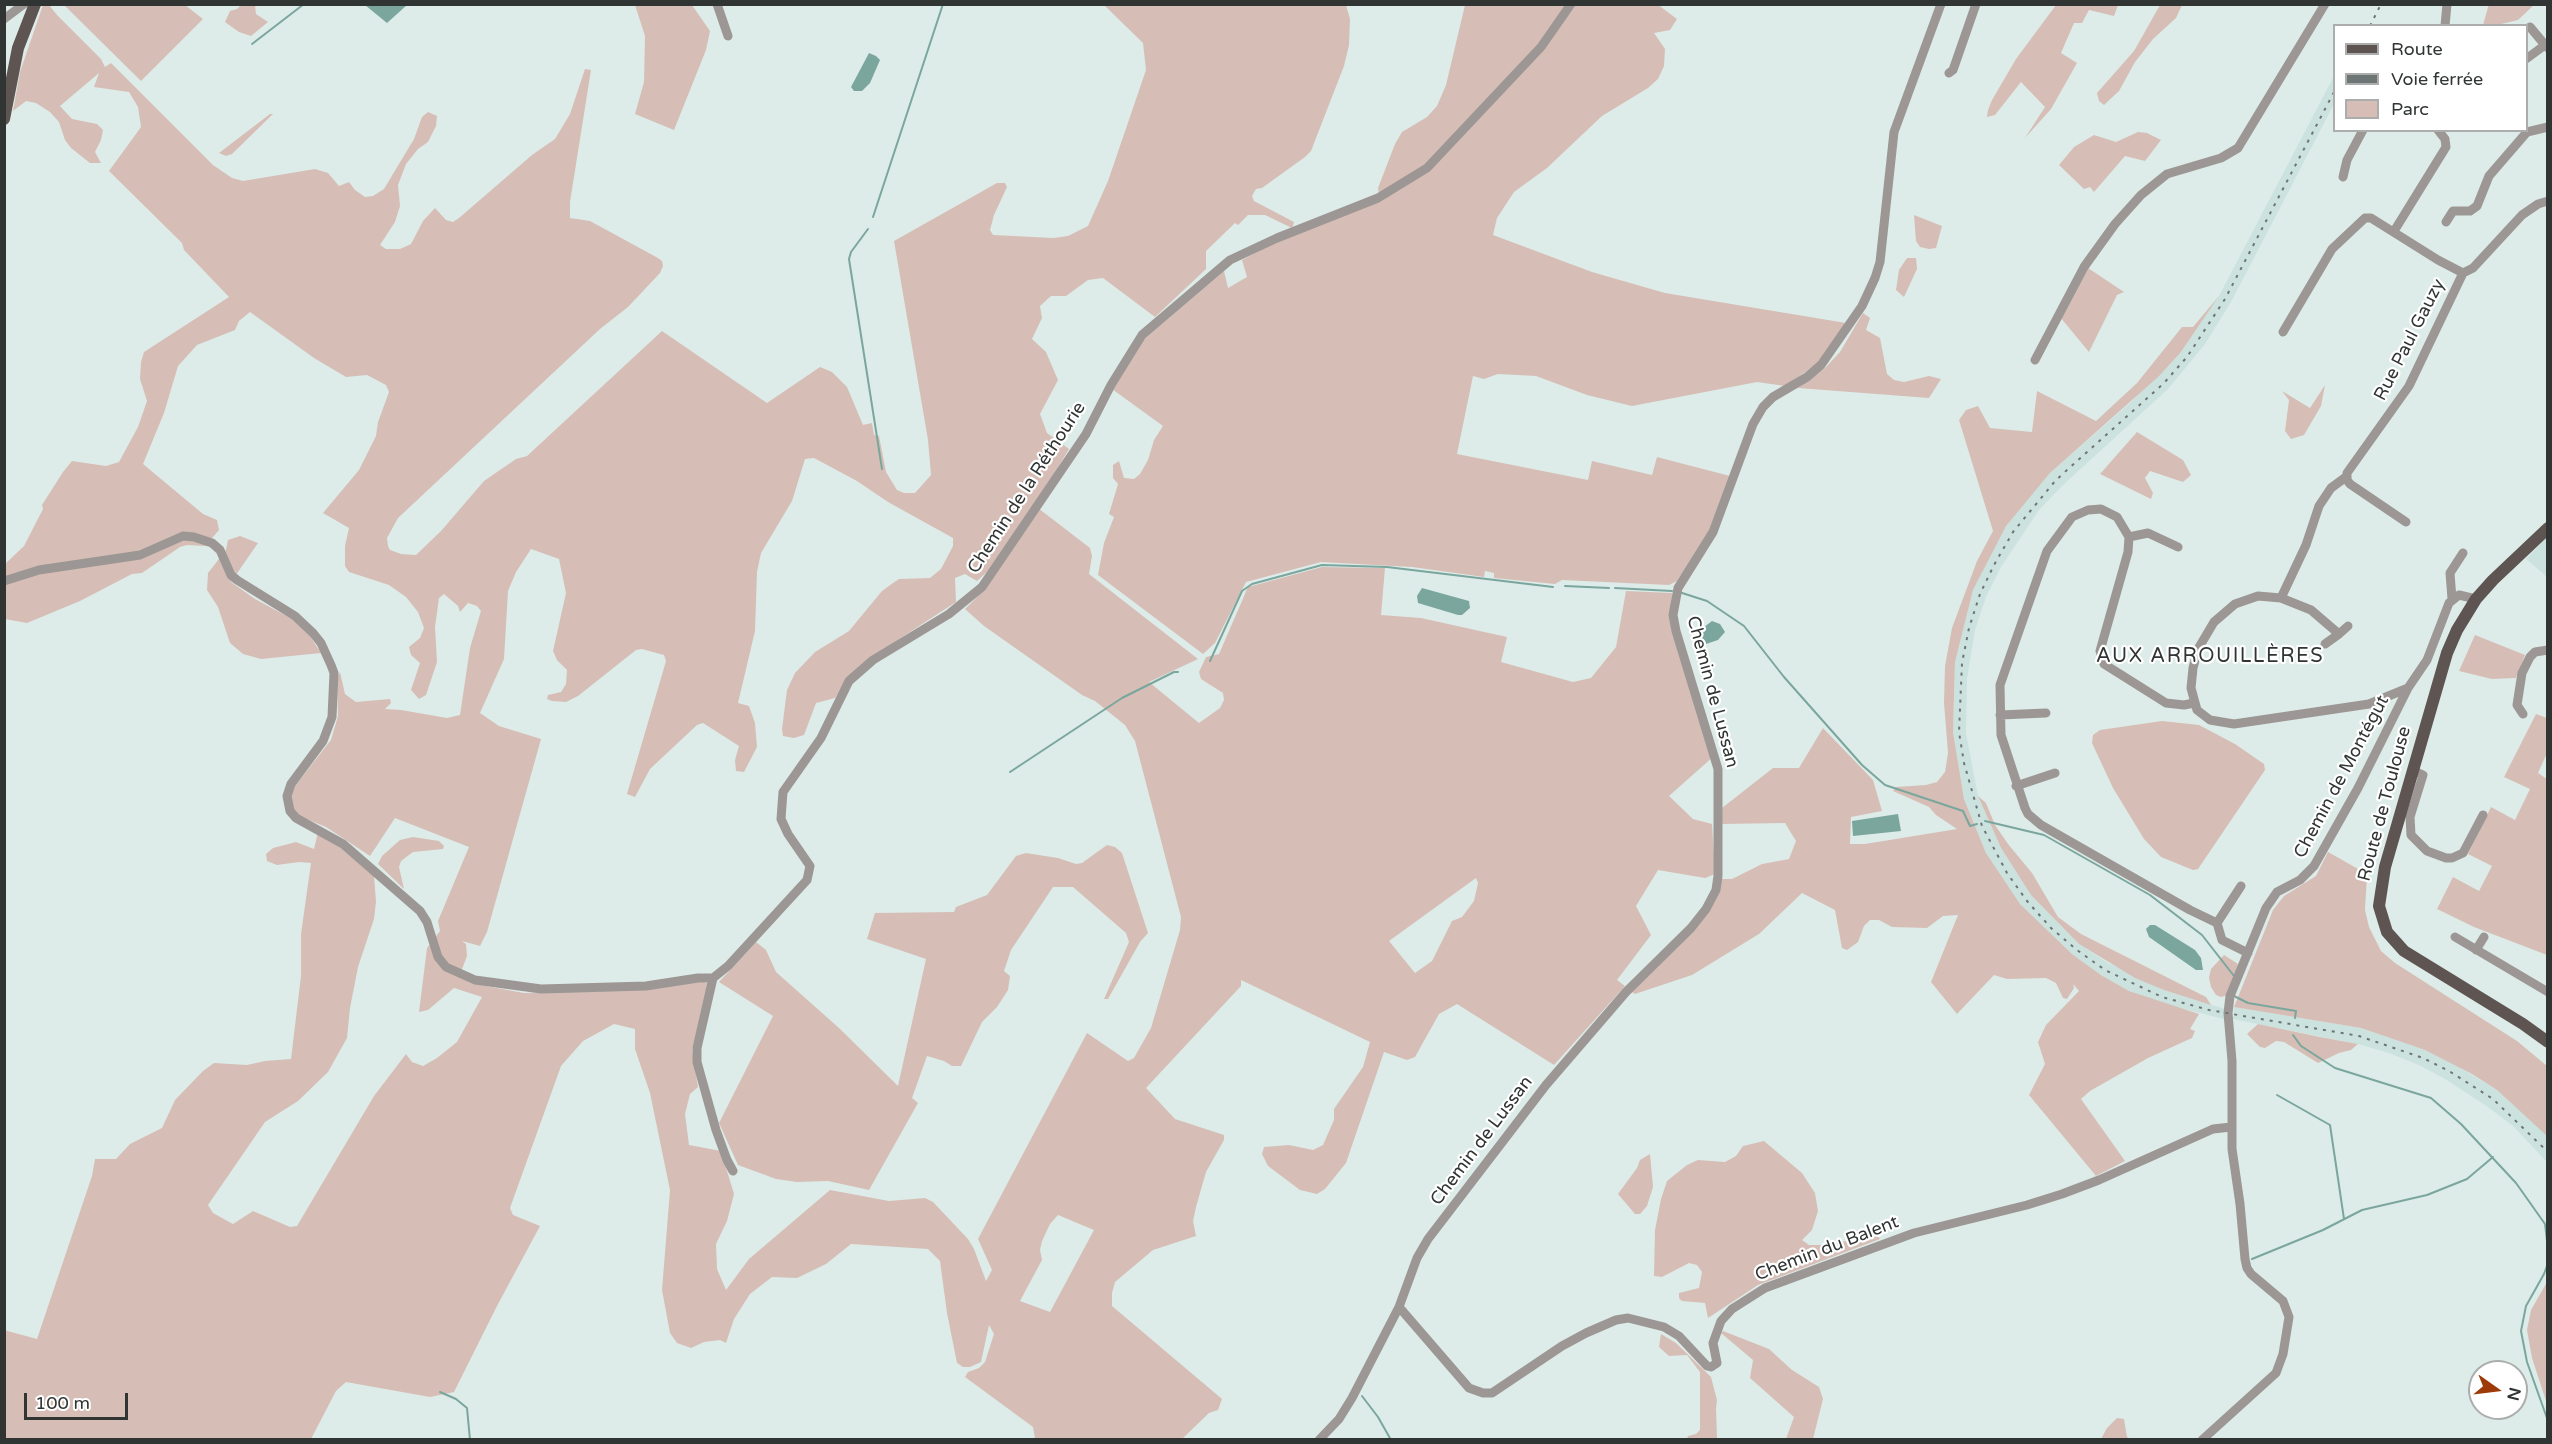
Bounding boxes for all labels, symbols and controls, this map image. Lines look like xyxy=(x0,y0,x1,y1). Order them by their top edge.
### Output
legend xyxy=(2333,24,2528,132)
text: Route xyxy=(2391,38,2443,60)
text: Voie ferrée xyxy=(2391,68,2483,90)
text: Parc xyxy=(2391,98,2429,120)
street label: Rue Paul Gauzy xyxy=(2370,276,2450,404)
street label: Chemin de la Réthourie xyxy=(963,398,1091,578)
street label: Chemin de Lussan xyxy=(1681,614,1743,770)
district label: AUX ARROUILLÈRES xyxy=(2096,645,2324,669)
street label: Chemin de Montégut xyxy=(2290,692,2394,862)
street label: Route de Toulouse xyxy=(2354,724,2416,884)
street label: Chemin de Lussan xyxy=(1426,1072,1538,1210)
street label: Chemin du Balent xyxy=(1752,1212,1902,1286)
north arrow xyxy=(2468,1360,2528,1420)
scale bar xyxy=(27,1381,130,1419)
text: N xyxy=(2502,1385,2525,1403)
text: 100 m xyxy=(35,1392,90,1414)

